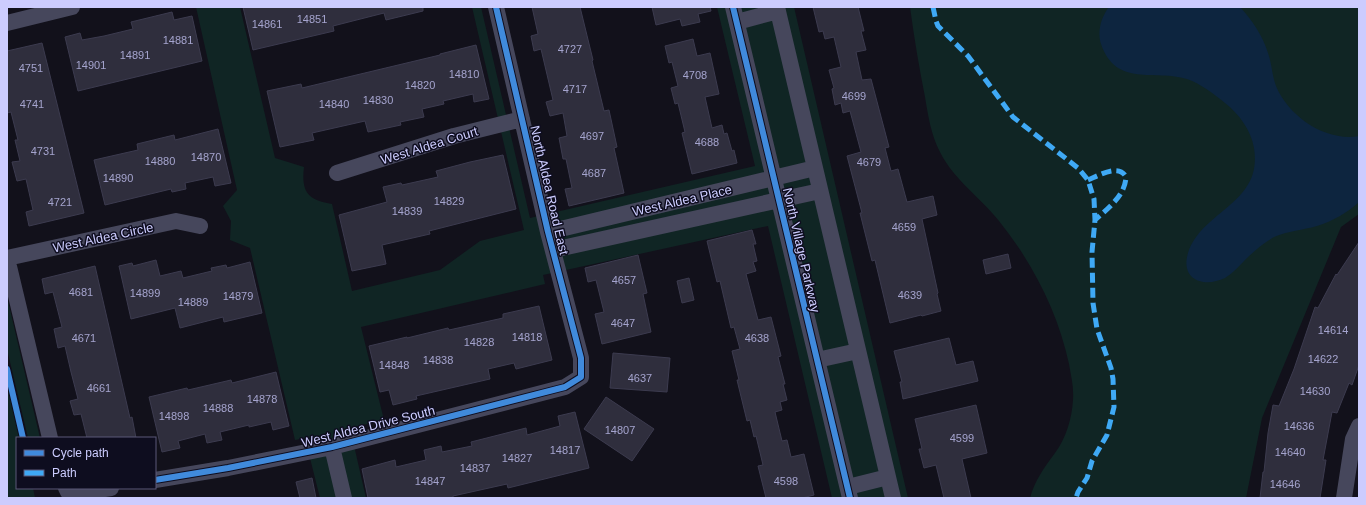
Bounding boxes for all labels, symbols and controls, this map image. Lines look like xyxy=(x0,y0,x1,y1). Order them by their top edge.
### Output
house number: 14851 xyxy=(297,13,327,25)
house number: 14861 xyxy=(252,18,282,30)
house number: 14881 xyxy=(163,34,193,46)
house number: 4727 xyxy=(558,43,582,55)
house number: 14891 xyxy=(120,49,150,61)
house number: 14901 xyxy=(76,59,106,71)
house number: 4751 xyxy=(19,62,43,74)
house number: 14810 xyxy=(449,68,479,80)
house number: 4708 xyxy=(683,69,707,81)
house number: 14820 xyxy=(405,79,435,91)
house number: 4717 xyxy=(563,83,587,95)
house number: 4699 xyxy=(842,90,866,102)
house number: 14830 xyxy=(363,94,393,106)
house number: 4741 xyxy=(20,98,44,110)
house number: 14840 xyxy=(319,98,349,110)
street label: West Aldea Court xyxy=(379,123,480,167)
street label: North Aldea Road East xyxy=(527,124,572,257)
house number: 4697 xyxy=(580,130,604,142)
house number: 4688 xyxy=(695,136,719,148)
house number: 4731 xyxy=(31,145,55,157)
house number: 14870 xyxy=(191,151,221,163)
house number: 14880 xyxy=(145,155,175,167)
house number: 4679 xyxy=(857,156,881,168)
house number: 4687 xyxy=(582,167,606,179)
house number: 14890 xyxy=(103,172,133,184)
street label: West Aldea Place xyxy=(631,182,733,219)
street label: North Village Parkway xyxy=(780,186,823,314)
house number: 14829 xyxy=(434,195,464,207)
house number: 4721 xyxy=(48,196,72,208)
house number: 14839 xyxy=(392,205,422,217)
street label: West Aldea Circle xyxy=(51,220,155,255)
house number: 4659 xyxy=(892,221,916,233)
house number: 4657 xyxy=(612,274,636,286)
house number: 4681 xyxy=(69,286,93,298)
house number: 14899 xyxy=(130,287,160,299)
house number: 4639 xyxy=(898,289,922,301)
house number: 14879 xyxy=(223,290,253,302)
house number: 14889 xyxy=(178,296,208,308)
house number: 4647 xyxy=(611,317,635,329)
house number: 14614 xyxy=(1318,324,1348,336)
house number: 14818 xyxy=(512,331,542,343)
house number: 4671 xyxy=(72,332,96,344)
house number: 4638 xyxy=(745,332,769,344)
house number: 14828 xyxy=(464,336,494,348)
house number: 14622 xyxy=(1308,353,1338,365)
house number: 14838 xyxy=(423,354,453,366)
house number: 14848 xyxy=(379,359,409,371)
house number: 4637 xyxy=(628,372,652,384)
house number: 4661 xyxy=(87,382,111,394)
house number: 14630 xyxy=(1300,385,1330,397)
house number: 14878 xyxy=(247,393,277,405)
house number: 14888 xyxy=(203,402,233,414)
street label: West Aldea Drive South xyxy=(300,403,436,450)
house number: 14898 xyxy=(159,410,189,422)
house number: 14636 xyxy=(1284,420,1314,432)
house number: 14807 xyxy=(605,424,635,436)
house number: 4599 xyxy=(950,432,974,444)
legend xyxy=(16,437,156,489)
house number: 14817 xyxy=(550,444,580,456)
text: Cycle path xyxy=(52,446,109,460)
house number: 14640 xyxy=(1275,446,1305,458)
house number: 14827 xyxy=(502,452,532,464)
house number: 14837 xyxy=(460,462,490,474)
text: Path xyxy=(52,466,77,480)
house number: 14847 xyxy=(415,475,445,487)
house number: 4598 xyxy=(774,475,798,487)
house number: 14646 xyxy=(1270,478,1300,490)

